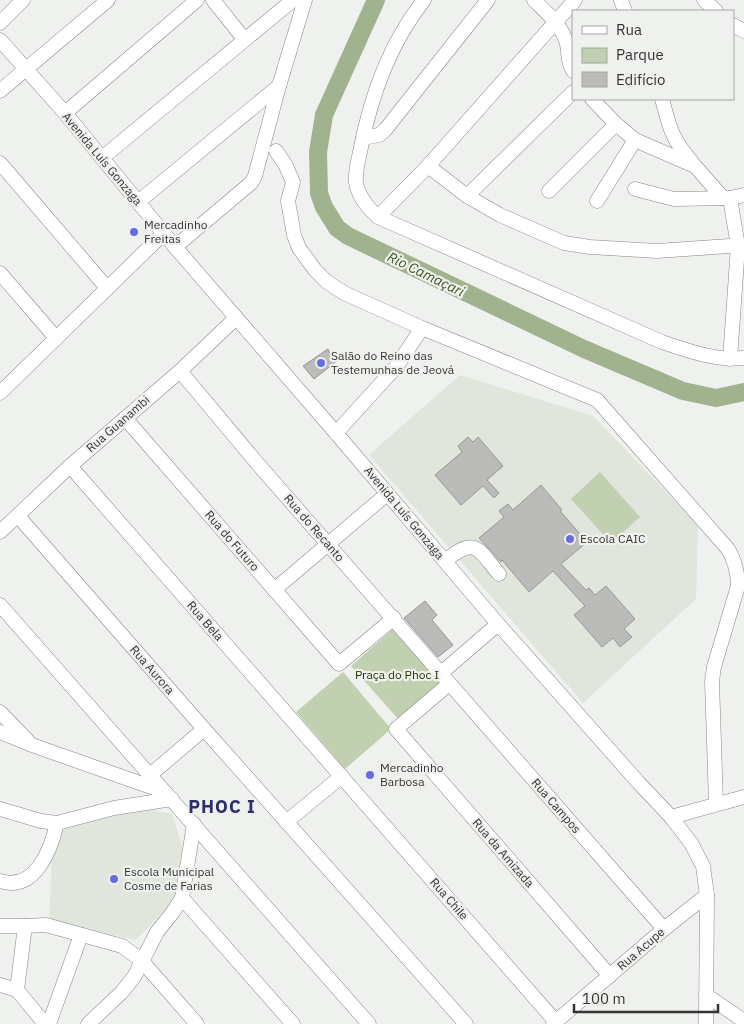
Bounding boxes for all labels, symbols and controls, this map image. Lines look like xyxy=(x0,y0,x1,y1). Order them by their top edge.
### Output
legend xyxy=(572,10,734,100)
text: Rua xyxy=(616,20,642,39)
text: Parque xyxy=(616,45,664,64)
text: Edifício xyxy=(616,70,665,89)
street label: Avenida Luís Gonzaga xyxy=(59,109,146,209)
place label: Mercadinho Freitas xyxy=(144,217,208,246)
marker: Mercadinho Freitas xyxy=(128,226,140,238)
water label: Rio Camaçari xyxy=(384,248,468,301)
place label: Salão do Reino das Testemunhas de Jeová xyxy=(331,348,455,377)
marker: Salão do Reino das Testemunhas de Jeová xyxy=(315,357,327,369)
street label: Rua Guanambi xyxy=(83,392,152,455)
street label: Avenida Luís Gonzaga xyxy=(361,463,448,563)
street label: Rua do Recanto xyxy=(281,491,348,565)
street label: Rua do Futuro xyxy=(202,507,263,574)
place label: Escola CAIC xyxy=(580,531,646,546)
marker: Escola CAIC xyxy=(564,533,576,545)
street label: Rua Bela xyxy=(184,598,227,644)
street label: Rua Aurora xyxy=(127,642,178,698)
park label: Praça do Phoc I xyxy=(355,667,439,682)
place label: Mercadinho Barbosa xyxy=(380,760,444,789)
marker: Mercadinho Barbosa xyxy=(364,769,376,781)
street label: Rua Campos xyxy=(529,775,584,836)
district label: PHOC I xyxy=(188,795,256,818)
street label: Rua da Amizada xyxy=(469,815,538,891)
place label: Escola Municipal Cosme de Farias xyxy=(124,864,214,893)
marker: Escola Municipal Cosme de Farias xyxy=(108,873,120,885)
street label: Rua Chile xyxy=(427,875,472,923)
street label: Rua Acupe xyxy=(614,924,668,973)
scale bar xyxy=(574,982,718,1014)
text: 100 m xyxy=(582,989,626,1008)

